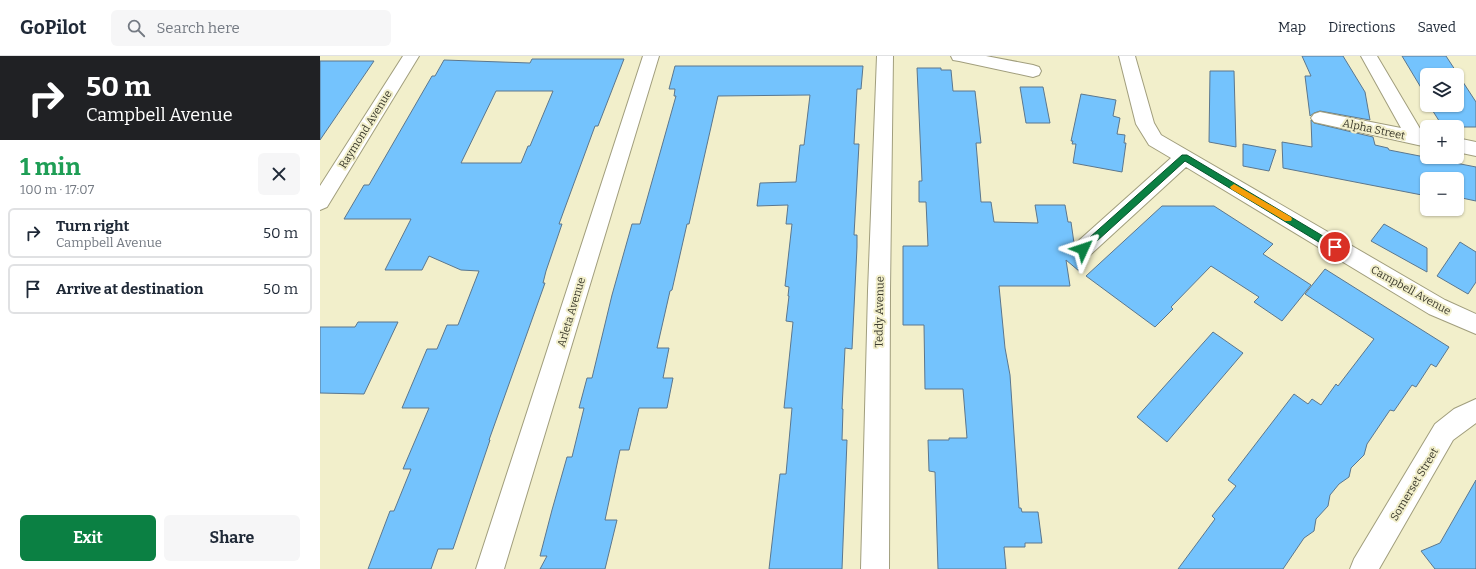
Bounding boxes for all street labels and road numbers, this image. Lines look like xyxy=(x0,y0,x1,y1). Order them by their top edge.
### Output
street label: Raymond Avenue xyxy=(336,88,395,171)
street label: Alpha Street xyxy=(1341,117,1406,142)
street label: Campbell Avenue xyxy=(1368,263,1453,318)
street label: Arleta Avenue xyxy=(555,276,588,349)
street label: Teddy Avenue xyxy=(872,276,887,348)
street label: Somerset Street xyxy=(1388,446,1441,523)

